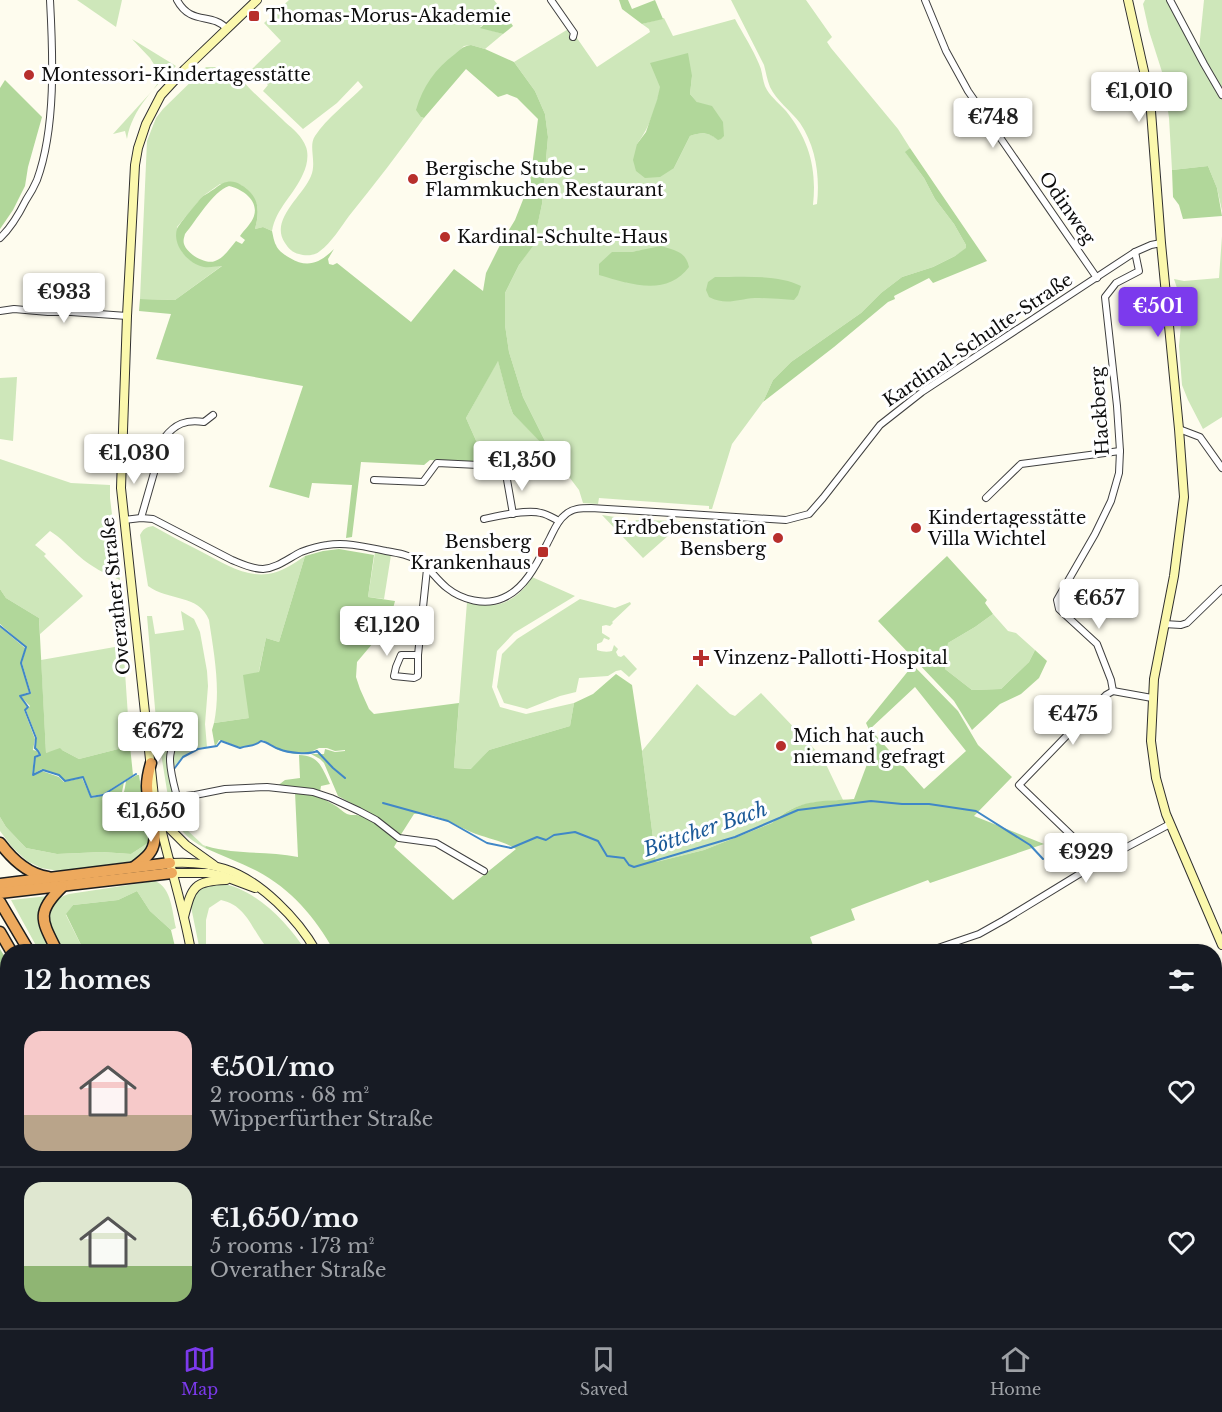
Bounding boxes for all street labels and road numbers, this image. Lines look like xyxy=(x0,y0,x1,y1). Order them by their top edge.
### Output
street label: Odinweg xyxy=(1034,167,1100,249)
street label: Kardinal-Schulte-Straße xyxy=(879,268,1077,412)
street label: Hackberg xyxy=(1086,366,1114,456)
street label: Overather Straße xyxy=(97,516,135,676)

